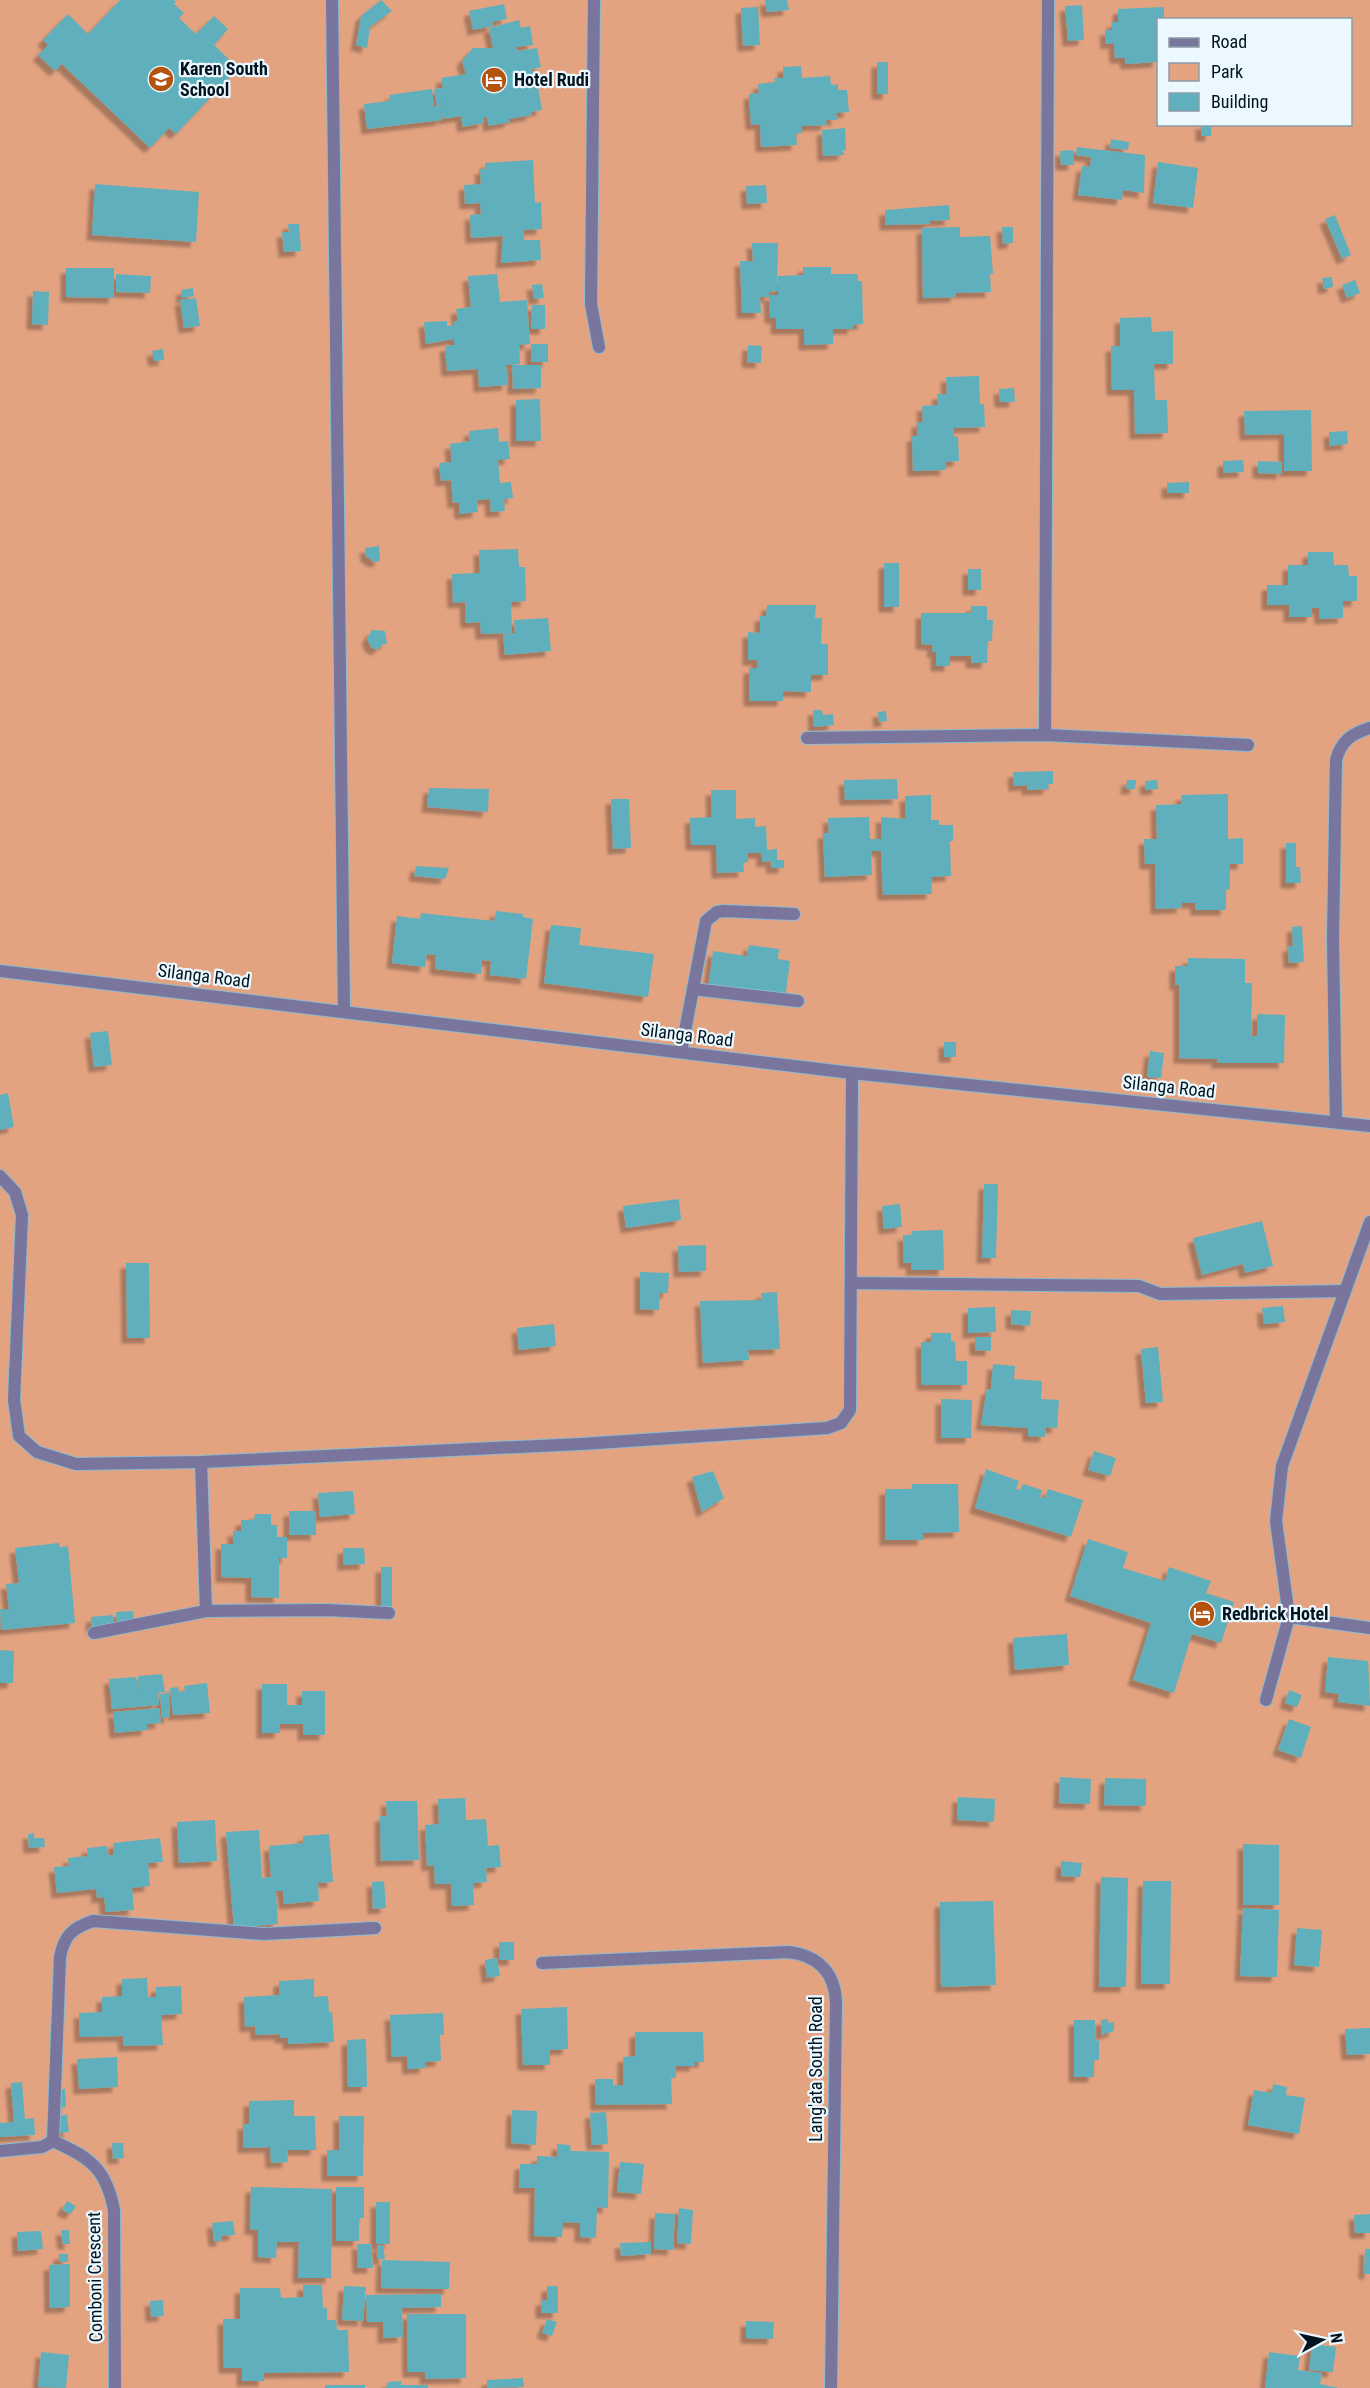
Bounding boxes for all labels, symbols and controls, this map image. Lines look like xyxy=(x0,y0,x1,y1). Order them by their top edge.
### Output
legend xyxy=(1157,18,1352,126)
text: Road xyxy=(1211,31,1247,52)
place label: Karen South School xyxy=(180,58,268,100)
text: Park xyxy=(1211,61,1243,82)
school or university icon: Karen South School xyxy=(146,64,176,94)
hotel icon: Hotel Rudi xyxy=(479,65,509,95)
place label: Hotel Rudi xyxy=(514,69,589,90)
text: Building xyxy=(1211,91,1268,112)
street label: Silanga Road xyxy=(157,959,251,992)
street label: Silanga Road xyxy=(640,1018,734,1051)
street label: Silanga Road xyxy=(1122,1071,1216,1102)
hotel icon: Redbrick Hotel xyxy=(1187,1599,1217,1629)
place label: Redbrick Hotel xyxy=(1222,1603,1329,1624)
street label: Lang'ata South Road xyxy=(805,1996,826,2142)
street label: Comboni Crescent xyxy=(83,2212,106,2343)
north arrow xyxy=(1292,2310,1352,2370)
text: N xyxy=(1326,2332,1346,2344)

